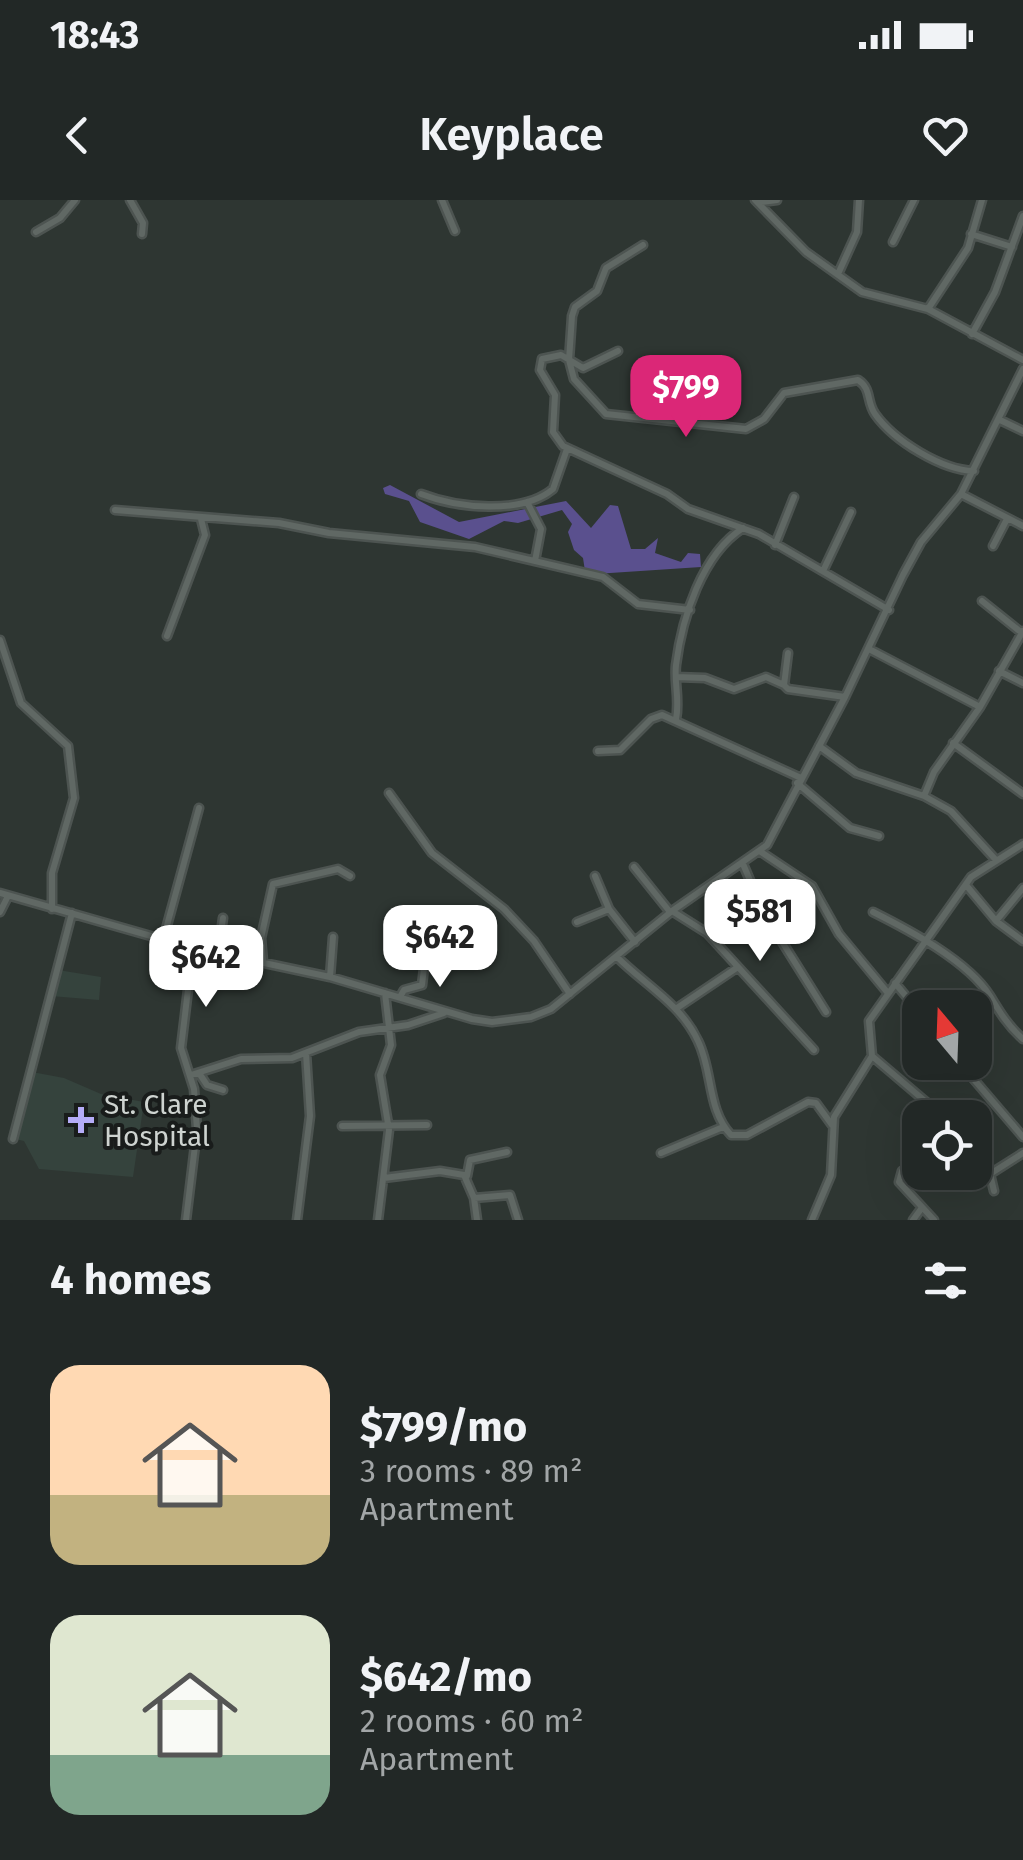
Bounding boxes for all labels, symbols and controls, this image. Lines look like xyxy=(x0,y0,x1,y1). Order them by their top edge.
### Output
text: 18:43 xyxy=(50,12,139,58)
icon: back xyxy=(50,108,105,163)
text: Keyplace xyxy=(419,108,604,162)
icon: heart xyxy=(918,108,973,163)
pin: $799 xyxy=(627,355,745,440)
text: $799 xyxy=(652,368,720,406)
pin: $581 xyxy=(701,879,819,964)
text: $581 xyxy=(726,892,794,930)
pin: $642 xyxy=(381,905,499,990)
text: $642 xyxy=(405,918,475,956)
pin: $642 xyxy=(147,925,265,1010)
text: $642 xyxy=(171,938,241,976)
north arrow xyxy=(902,990,992,1080)
map controls xyxy=(902,990,992,1190)
place label: St. Clare Hospital xyxy=(104,1088,210,1153)
button: locate xyxy=(902,1100,992,1190)
marker: St. Clare Hospital xyxy=(68,1107,94,1133)
icon: filters xyxy=(918,1253,973,1308)
text: 4 homes xyxy=(50,1255,211,1305)
text: $799/mo xyxy=(360,1402,527,1452)
icon: home xyxy=(130,1405,250,1525)
text: 3 rooms · 89 m² xyxy=(360,1452,583,1490)
text: Apartment xyxy=(360,1490,514,1528)
text: $642/mo xyxy=(360,1652,532,1702)
icon: home xyxy=(130,1655,250,1775)
text: 2 rooms · 60 m² xyxy=(360,1702,584,1740)
text: Apartment xyxy=(360,1740,514,1778)

